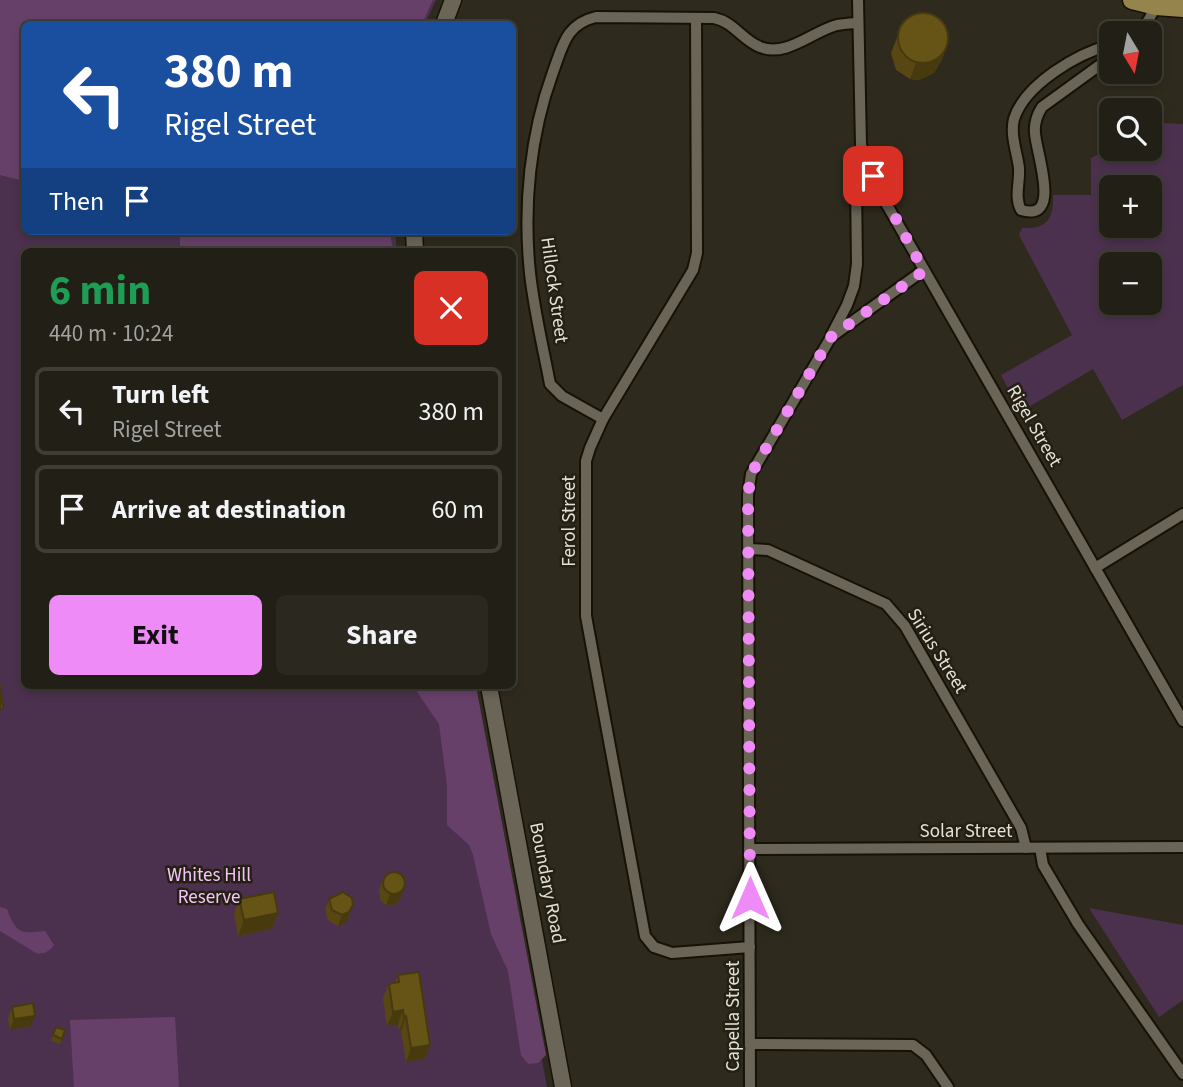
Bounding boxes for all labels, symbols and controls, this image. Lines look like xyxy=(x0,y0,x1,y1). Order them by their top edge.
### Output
north arrow xyxy=(1099,21,1162,84)
map controls xyxy=(1099,21,1162,315)
text: 380 m xyxy=(164,37,293,107)
icon: left xyxy=(49,49,140,140)
button: search xyxy=(1099,98,1162,161)
text: Rigel Street xyxy=(164,102,316,148)
pin xyxy=(843,146,903,206)
icon: arrive xyxy=(854,157,892,195)
button: + xyxy=(1099,175,1162,238)
icon: arrive xyxy=(118,182,156,220)
text: Then xyxy=(49,183,104,220)
street label: Hillock Street xyxy=(533,235,575,345)
button: − xyxy=(1099,252,1162,315)
text: 6 min xyxy=(49,261,151,321)
button: close xyxy=(414,271,488,345)
text: 440 m · 10:24 xyxy=(49,317,173,350)
text: Turn left xyxy=(112,376,209,413)
street label: Rigel Street xyxy=(1000,380,1069,472)
icon: left xyxy=(53,392,91,430)
text: 380 m xyxy=(418,393,484,430)
text: Rigel Street xyxy=(112,413,222,446)
street label: Ferol Street xyxy=(556,475,583,567)
icon: arrive xyxy=(53,490,91,528)
text: Arrive at destination xyxy=(112,491,346,528)
text: 60 m xyxy=(431,491,484,528)
button: Exit xyxy=(49,595,262,675)
button: Share xyxy=(276,595,488,675)
street label: Sirius Street xyxy=(900,603,974,699)
street label: Solar Street xyxy=(920,818,1013,845)
street label: Boundary Road xyxy=(522,820,572,946)
position arrow xyxy=(713,861,787,935)
park label: Whites Hill Reserve xyxy=(167,862,251,911)
street label: Capella Street xyxy=(720,960,747,1072)

